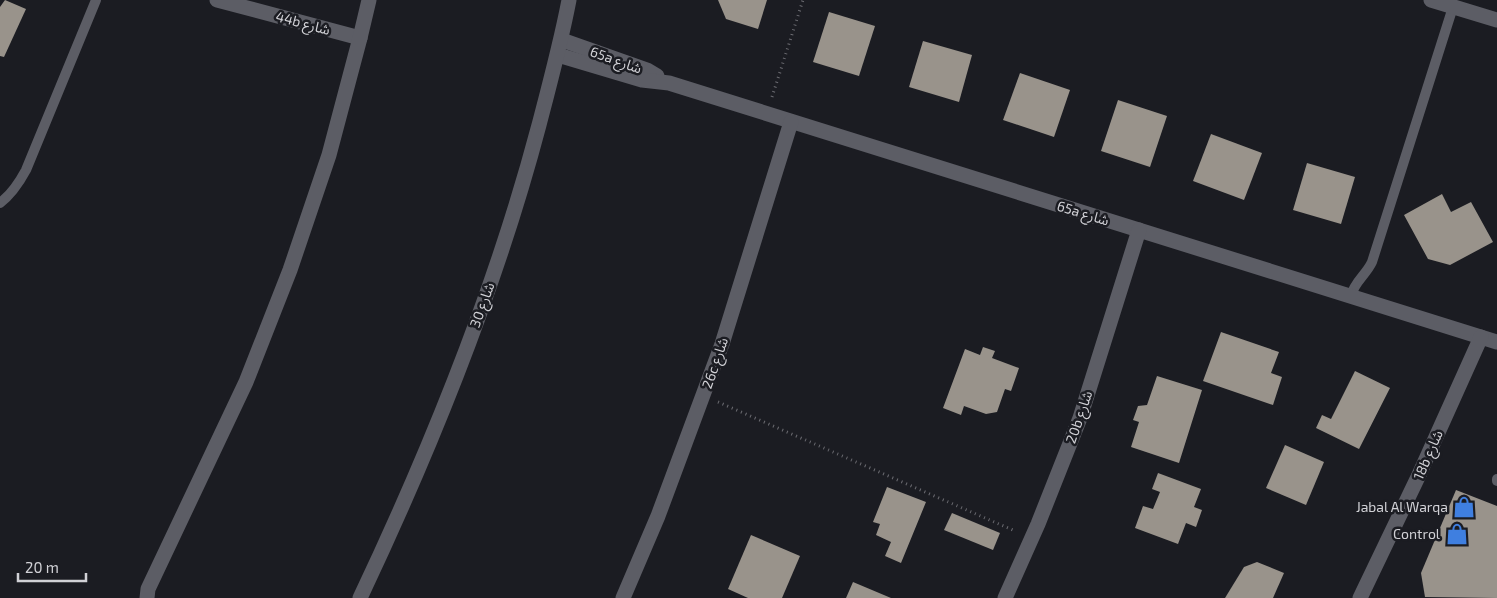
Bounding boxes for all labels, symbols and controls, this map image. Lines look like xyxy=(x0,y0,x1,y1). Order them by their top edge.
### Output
street label: 44b شارع xyxy=(273,7,332,41)
street label: 65a شارع xyxy=(587,42,644,80)
street label: 65a شارع xyxy=(1054,197,1111,231)
street label: شارع 30 xyxy=(466,280,500,331)
street label: 26c شارع xyxy=(698,335,734,392)
street label: 20b شارع xyxy=(1062,388,1098,446)
street label: 18b شارع xyxy=(1409,427,1449,483)
shop icon: Jabal Al Warqa xyxy=(1451,494,1477,520)
place label: Jabal Al Warqa xyxy=(1356,498,1448,515)
shop icon: Control xyxy=(1444,521,1470,547)
place label: Control xyxy=(1393,525,1441,542)
scale bar xyxy=(18,550,85,582)
text: 20 m xyxy=(25,558,59,576)

